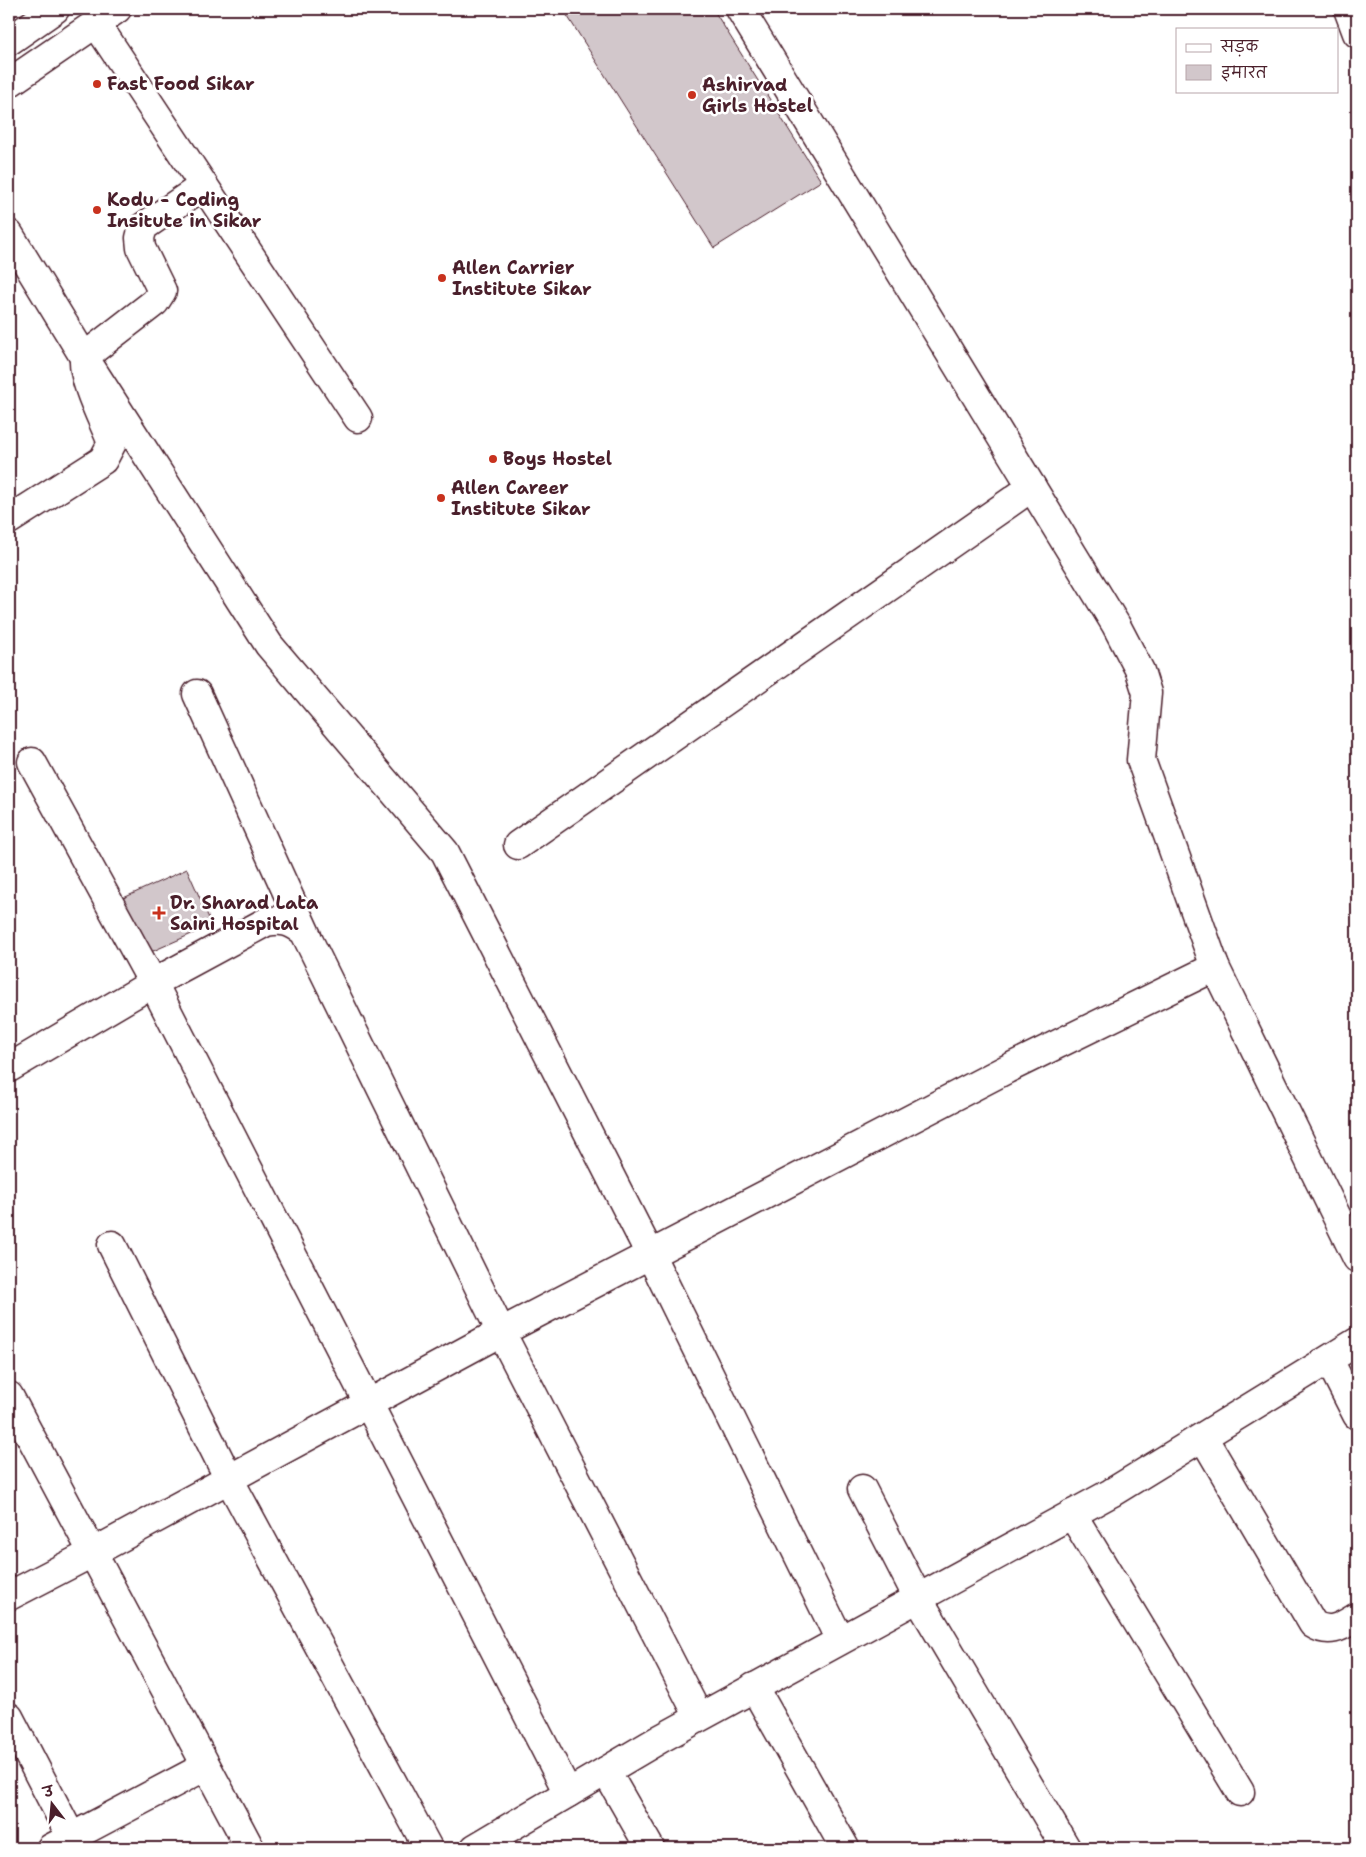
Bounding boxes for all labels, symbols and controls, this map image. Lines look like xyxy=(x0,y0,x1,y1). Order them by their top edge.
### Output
legend xyxy=(1176,28,1338,92)
text: सड़क xyxy=(1220,37,1259,57)
text: इमारत xyxy=(1221,63,1268,83)
place label: Fast Food Sikar xyxy=(107,72,255,96)
place label: Ashirvad Girls Hostel xyxy=(702,73,813,118)
marker: Fast Food Sikar xyxy=(91,78,103,90)
marker: Ashirvad Girls Hostel xyxy=(686,89,698,101)
place label: Kodu - Coding Insitute in Sikar xyxy=(107,188,262,233)
marker: Kodu - Coding Insitute in Sikar xyxy=(91,204,103,216)
place label: Allen Carrier Institute Sikar xyxy=(452,256,592,301)
marker: Allen Carrier Institute Sikar xyxy=(436,272,448,284)
place label: Boys Hostel xyxy=(503,447,612,471)
marker: Boys Hostel xyxy=(487,453,499,465)
place label: Allen Career Institute Sikar xyxy=(451,476,591,521)
marker: Allen Career Institute Sikar xyxy=(435,492,447,504)
place label: Dr. Sharad Lata Saini Hospital xyxy=(170,891,319,936)
marker: Dr. Sharad Lata Saini Hospital xyxy=(152,906,166,920)
north arrow xyxy=(28,1780,78,1830)
text: उ xyxy=(40,1781,57,1802)

